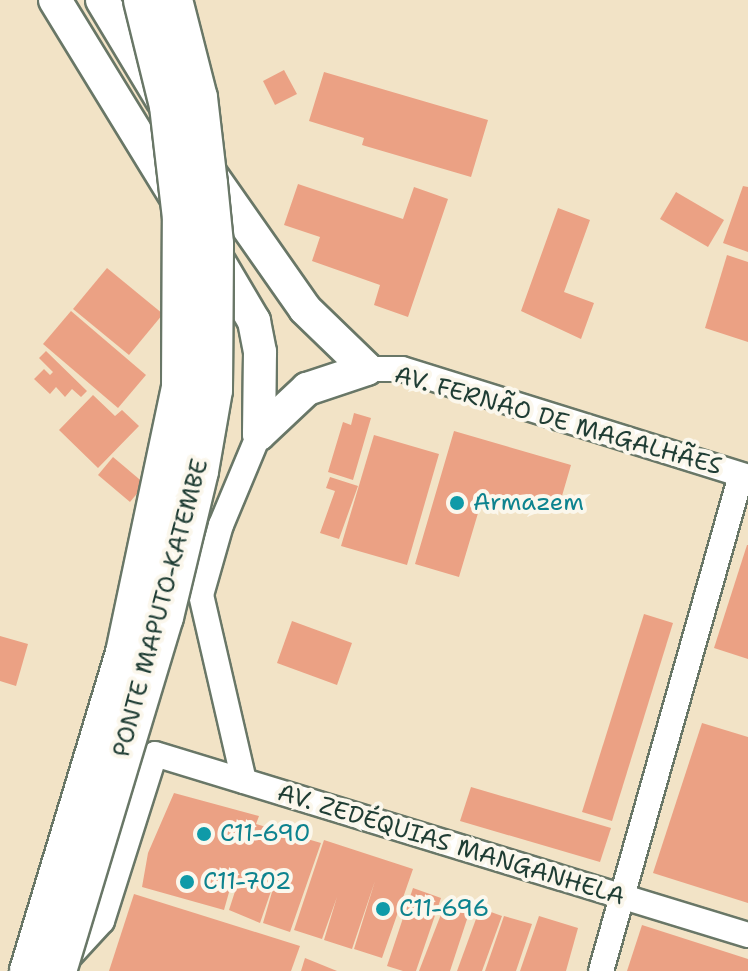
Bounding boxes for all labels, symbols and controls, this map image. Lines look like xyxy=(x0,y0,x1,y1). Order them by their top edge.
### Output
street label: AV. FERNÃO DE MAGALHÃES xyxy=(391,360,725,482)
street label: PONTE MAPUTO-KATEMBE xyxy=(107,456,215,760)
place label: Armazem xyxy=(473,489,584,517)
marker: Armazem xyxy=(448,494,466,512)
street label: AV. ZEDÉQUIAS MANGANHELA xyxy=(274,778,628,912)
place label: C11-690 xyxy=(220,820,311,848)
marker: C11-690 xyxy=(195,825,213,843)
place label: C11-702 xyxy=(203,868,291,896)
marker: C11-702 xyxy=(178,873,196,891)
place label: C11-696 xyxy=(399,895,489,923)
marker: C11-696 xyxy=(374,900,392,918)

